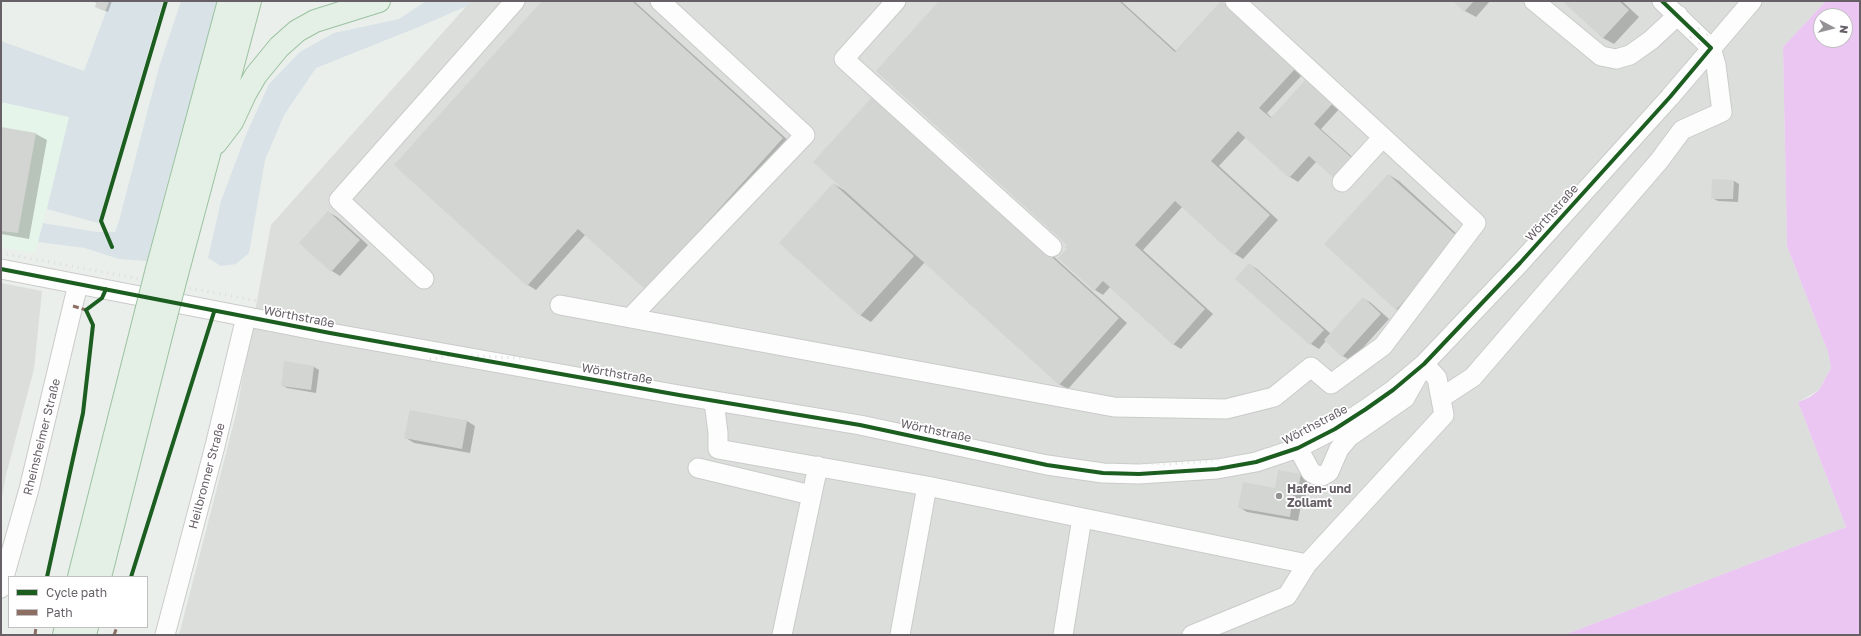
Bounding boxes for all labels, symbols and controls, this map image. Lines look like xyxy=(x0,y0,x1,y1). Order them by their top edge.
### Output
north arrow xyxy=(1813,8,1853,48)
text: N xyxy=(1837,24,1851,34)
street label: Wörthstraße xyxy=(1523,182,1581,244)
street label: Wörthstraße xyxy=(262,303,336,331)
street label: Wörthstraße xyxy=(580,361,654,387)
street label: Rheinsheimer Straße xyxy=(21,377,63,497)
street label: Wörthstraße xyxy=(1280,402,1350,448)
street label: Wörthstraße xyxy=(899,416,973,446)
street label: Heilbronner Straße xyxy=(186,421,228,531)
place label: Hafen- und Zollamt xyxy=(1287,482,1351,510)
marker: Hafen- und Zollamt xyxy=(1274,491,1284,501)
legend xyxy=(8,576,148,628)
text: Cycle path xyxy=(46,585,107,600)
text: Path xyxy=(46,605,73,620)

